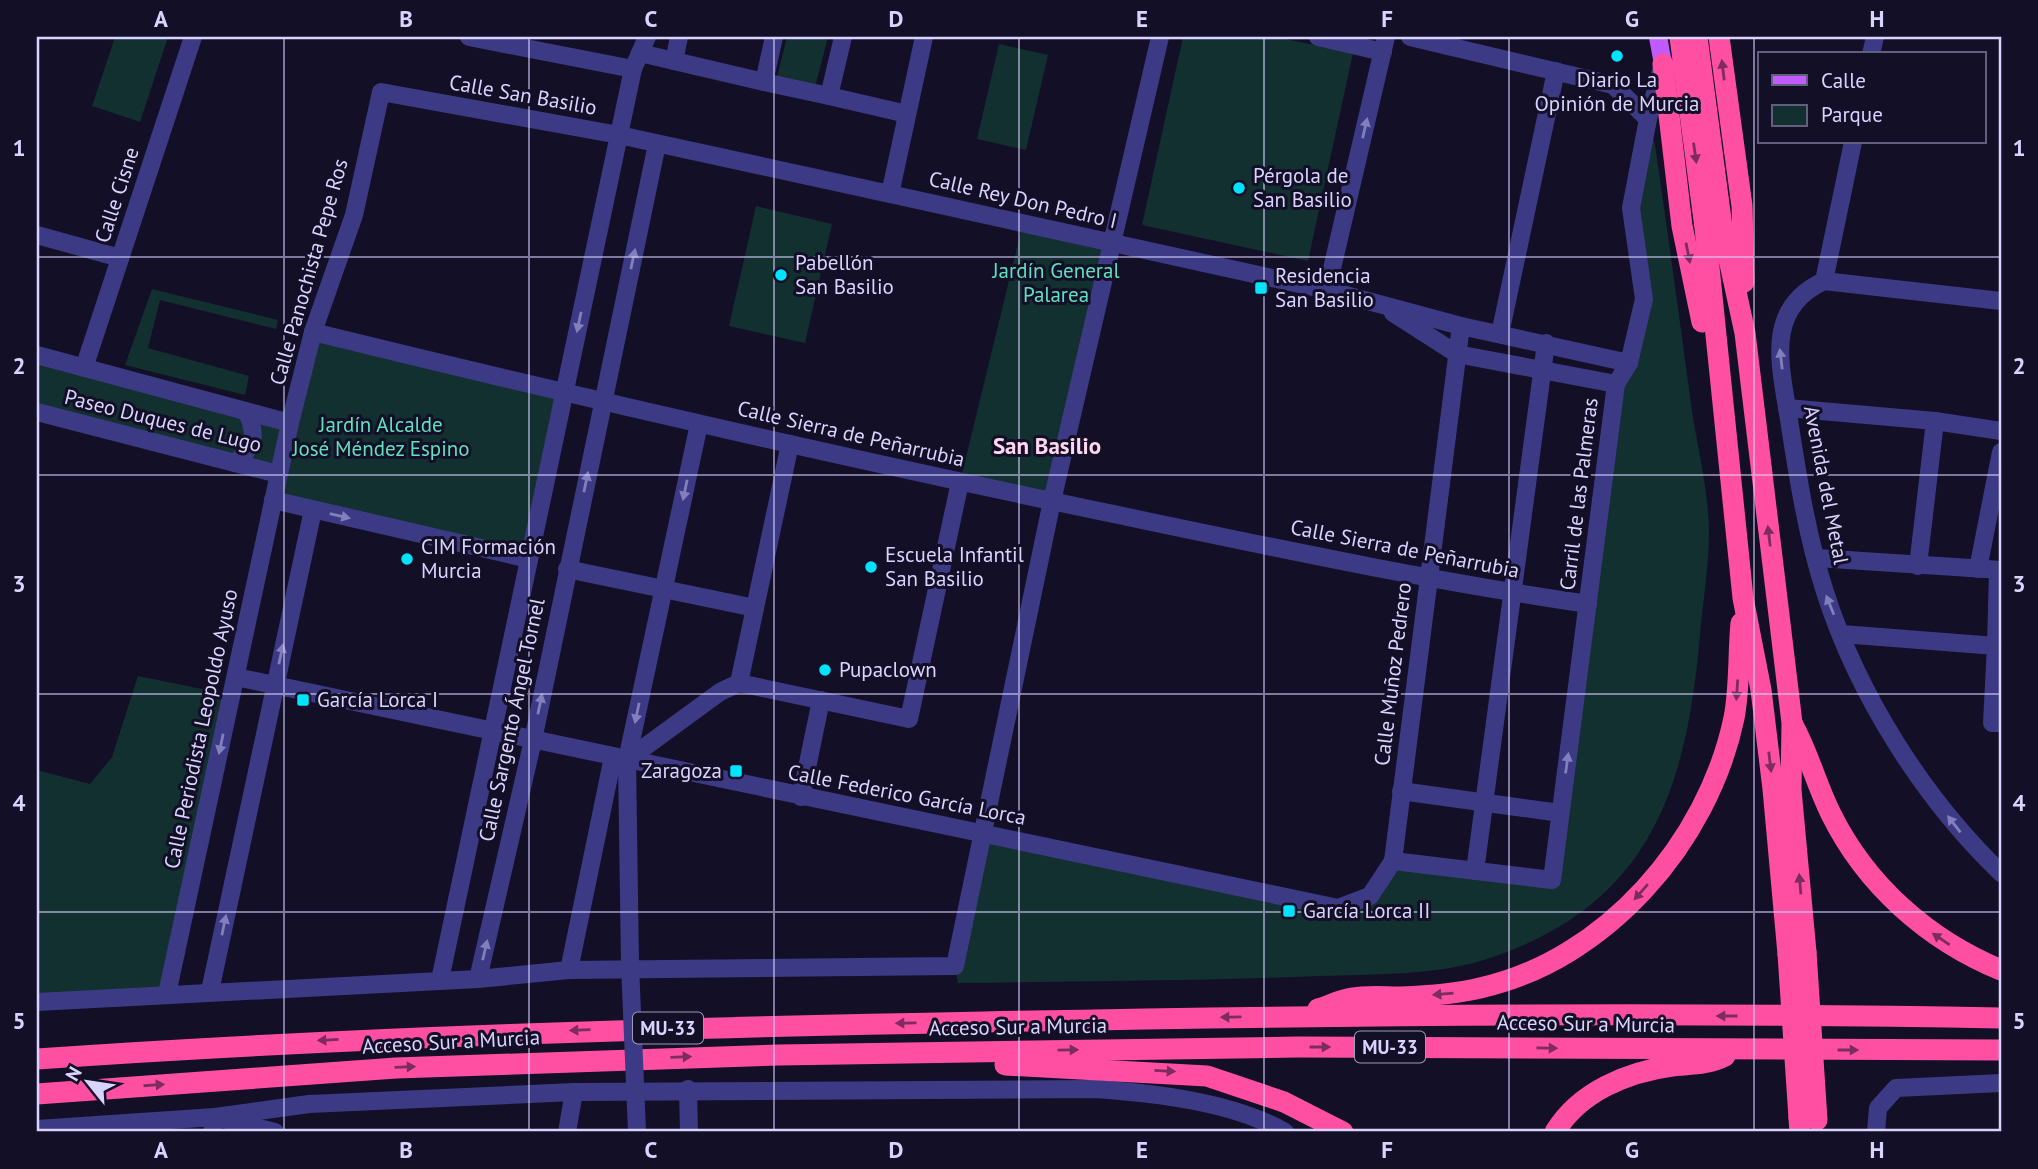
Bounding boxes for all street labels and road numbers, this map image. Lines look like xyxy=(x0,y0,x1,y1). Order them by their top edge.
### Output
street label: Calle San Basilio xyxy=(447,68,599,121)
street label: Calle Cisne xyxy=(88,143,145,246)
street label: Calle Panochista Pepe Ros xyxy=(263,156,354,388)
street label: Calle Rey Don Pedro I xyxy=(926,165,1120,234)
street label: Paseo Duques de Lugo xyxy=(62,383,264,458)
street label: Calle Sierra de Peñarrubia xyxy=(735,394,967,473)
street label: Carril de las Palmeras xyxy=(1553,396,1604,592)
street label: Avenida del Metal xyxy=(1798,403,1855,567)
street label: Calle Sierra de Peñarrubia xyxy=(1288,513,1522,584)
street label: Calle Muñoz Pedrero xyxy=(1368,581,1417,767)
street label: Calle Periodista Leopoldo Ayuso xyxy=(158,586,243,871)
street label: Calle Sargento Ángel Tornel xyxy=(472,596,551,844)
street label: Calle Federico García Lorca xyxy=(786,758,1029,831)
street label: Acceso Sur a Murcia xyxy=(1497,1008,1675,1039)
street label: Acceso Sur a Murcia xyxy=(929,1011,1107,1042)
road number: MU-33 xyxy=(633,1012,703,1044)
street label: Acceso Sur a Murcia xyxy=(361,1023,541,1060)
road number: MU-33 xyxy=(1355,1032,1425,1063)

